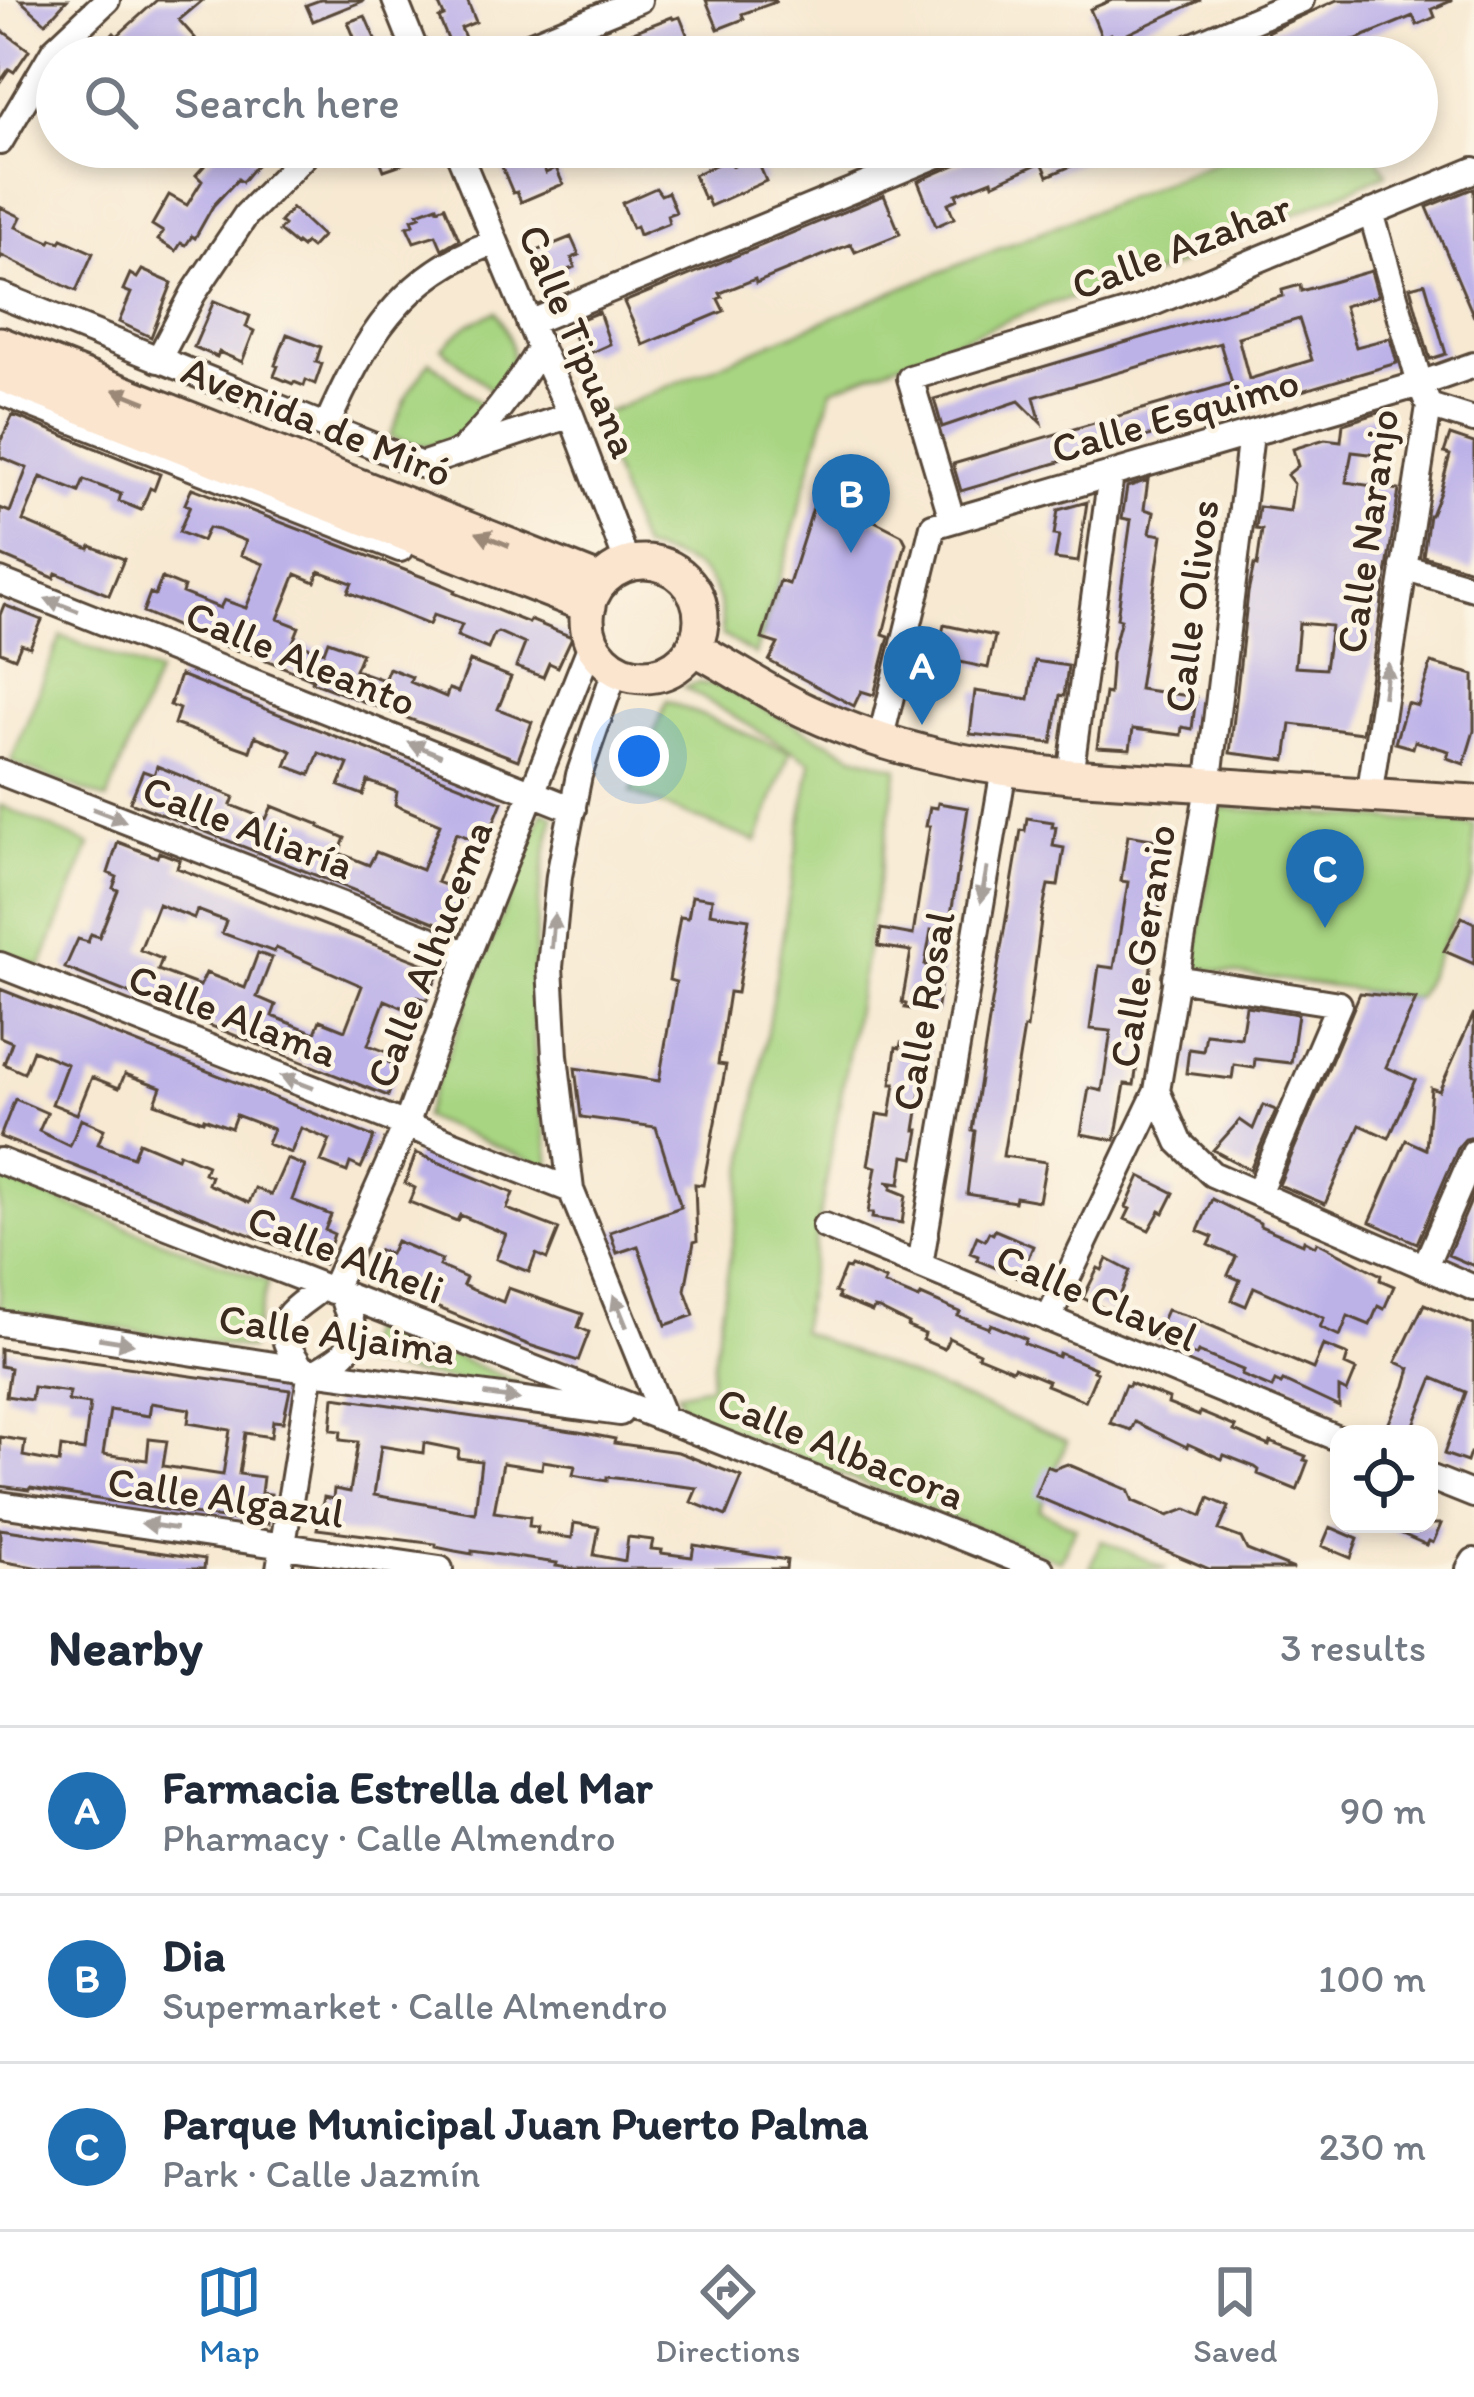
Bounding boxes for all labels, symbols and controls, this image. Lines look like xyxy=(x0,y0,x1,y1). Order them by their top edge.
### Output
search box xyxy=(36,36,1438,168)
icon: search xyxy=(78,69,144,135)
text: Search here xyxy=(174,75,400,129)
street label: Calle Azahar xyxy=(1064,181,1298,311)
street label: Calle Tipuana xyxy=(507,217,651,465)
street label: Avenida de Miró xyxy=(175,344,459,498)
street label: Calle Esquimo xyxy=(1045,355,1305,475)
one-way arrow xyxy=(111,385,147,404)
street label: Calle Naranjo xyxy=(1325,406,1409,656)
pin: B xyxy=(812,454,890,553)
street label: Calle Olivos xyxy=(1153,497,1229,715)
one-way arrow xyxy=(474,528,510,547)
street label: Calle Aleanto xyxy=(178,589,424,727)
one-way arrow xyxy=(44,595,80,614)
pin: A xyxy=(883,626,961,725)
one-way arrow xyxy=(1377,661,1396,698)
your location xyxy=(609,726,669,786)
one-way arrow xyxy=(406,739,442,758)
street label: Calle Aliaría xyxy=(135,764,361,890)
one-way arrow xyxy=(91,806,127,825)
street label: Calle Alhucema xyxy=(355,813,503,1095)
street label: Calle Geranio xyxy=(1098,821,1186,1071)
pin: C xyxy=(1286,829,1364,928)
one-way arrow xyxy=(975,867,994,904)
street label: Calle Rosal xyxy=(880,907,966,1115)
one-way arrow xyxy=(544,912,563,949)
street label: Calle Alama xyxy=(121,952,345,1078)
one-way arrow xyxy=(279,1072,315,1091)
street label: Calle Alheli xyxy=(241,1193,451,1315)
street label: Calle Clavel xyxy=(988,1232,1206,1362)
street label: Calle Aljaima xyxy=(215,1292,459,1376)
one-way arrow xyxy=(610,1292,629,1328)
one-way arrow xyxy=(97,1332,135,1350)
street label: Calle Albacora xyxy=(710,1375,972,1521)
one-way arrow xyxy=(483,1388,521,1407)
map controls xyxy=(1330,1425,1438,1533)
button: locate xyxy=(1330,1425,1438,1533)
street label: Calle Algazul xyxy=(104,1455,348,1539)
one-way arrow xyxy=(139,1516,177,1535)
text: Nearby xyxy=(48,1617,203,1678)
text: 3 results xyxy=(1280,1624,1426,1671)
text: Farmacia Estrella del Mar xyxy=(162,1760,653,1814)
text: A xyxy=(75,1787,99,1834)
text: 90 m xyxy=(1340,1787,1426,1834)
text: Pharmacy · Calle Almendro xyxy=(162,1814,616,1861)
text: Dia xyxy=(162,1928,225,1982)
text: B xyxy=(74,1955,100,2002)
text: 100 m xyxy=(1318,1955,1426,2002)
text: Supermarket · Calle Almendro xyxy=(162,1982,668,2029)
text: Parque Municipal Juan Puerto Palma xyxy=(162,2096,868,2150)
text: C xyxy=(74,2123,100,2170)
text: 230 m xyxy=(1319,2123,1426,2170)
text: Park · Calle Jazmín xyxy=(162,2150,480,2197)
tab: Map xyxy=(196,2259,262,2370)
tab: Directions xyxy=(655,2259,800,2370)
tab: Saved xyxy=(1193,2259,1278,2370)

